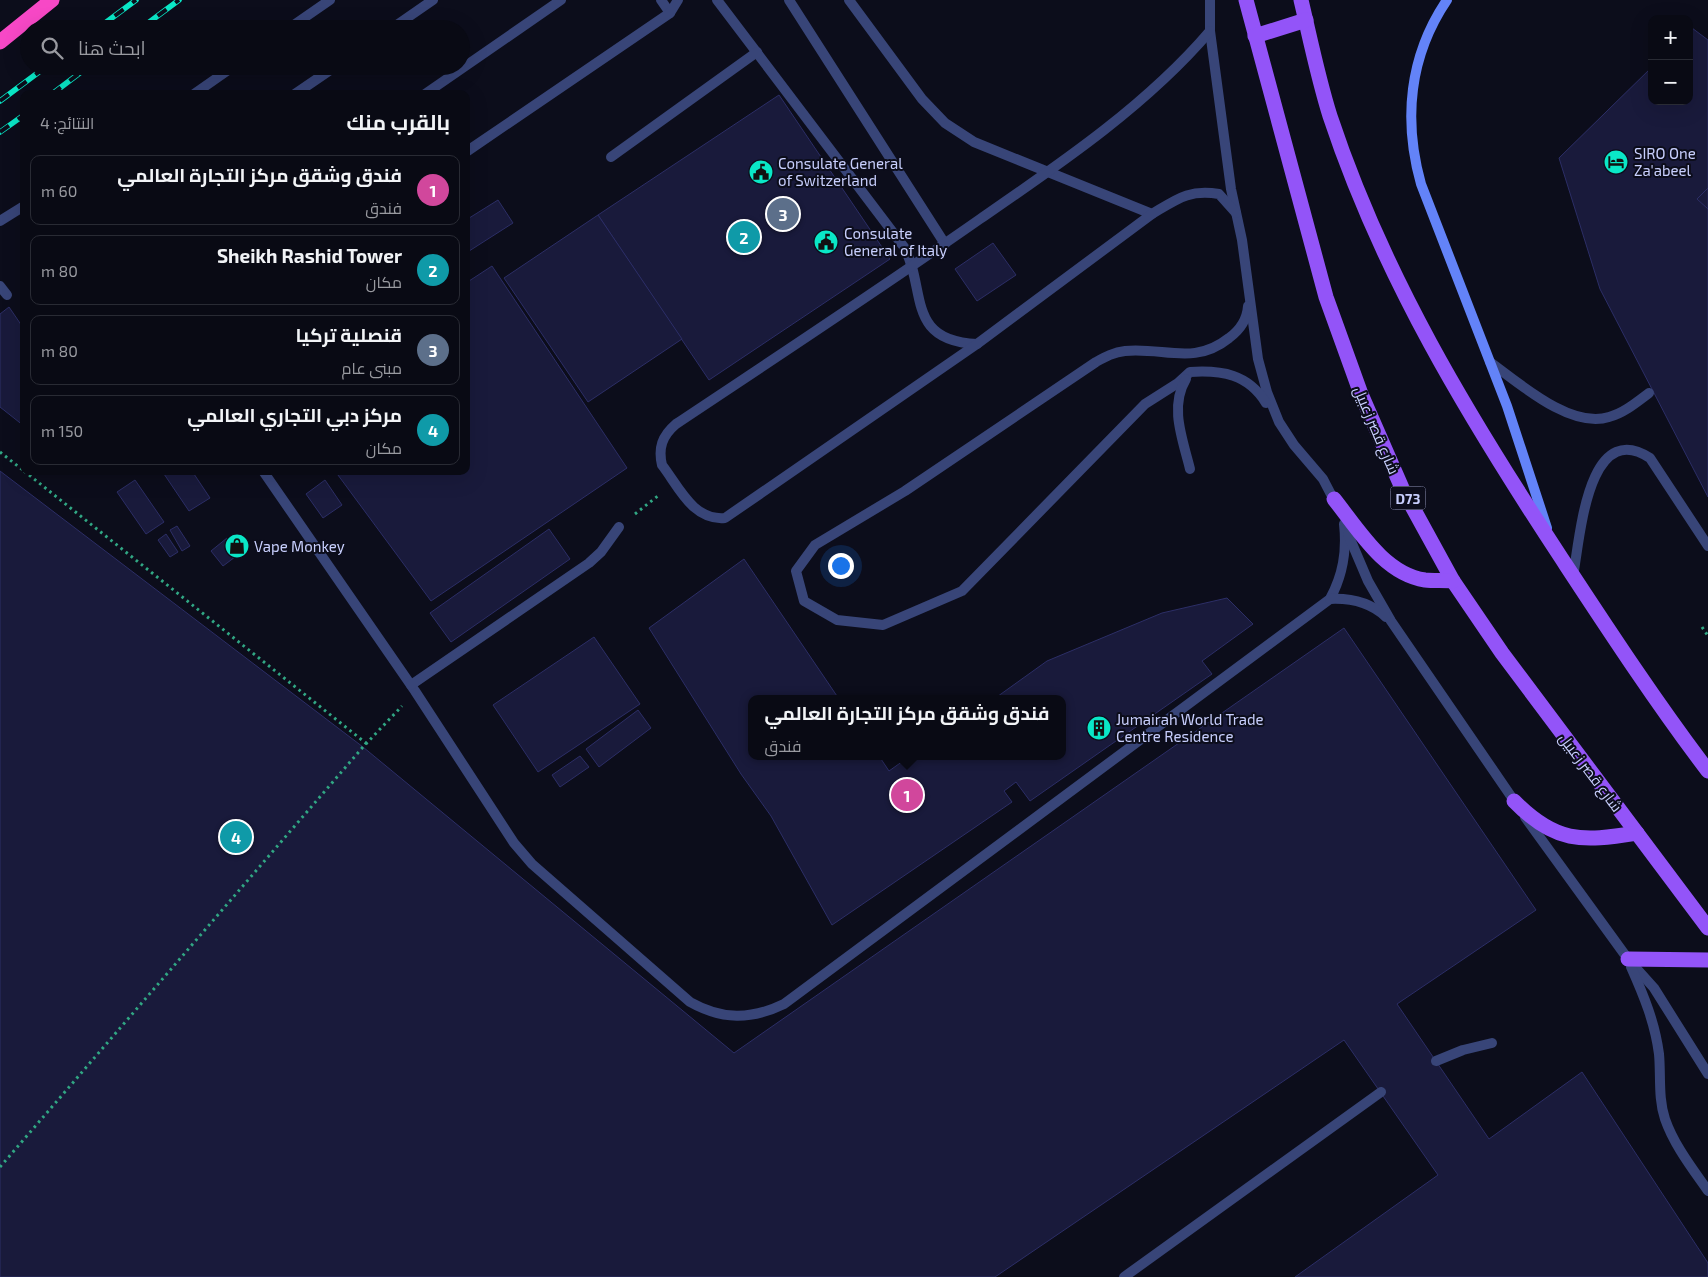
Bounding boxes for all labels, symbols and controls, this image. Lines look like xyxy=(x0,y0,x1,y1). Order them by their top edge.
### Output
map controls xyxy=(1648,15,1693,105)
button: + xyxy=(1648,15,1693,60)
search box xyxy=(20,20,470,75)
icon: search xyxy=(38,34,66,62)
text: ابحث هنا xyxy=(78,36,146,59)
button: − xyxy=(1648,60,1693,105)
text: بالقرب منك xyxy=(346,109,450,134)
text: النتائج: 4 xyxy=(40,113,94,132)
place label: SIRO One Za'abeel xyxy=(1634,144,1696,179)
hotel icon: SIRO One Za'abeel xyxy=(1603,149,1629,175)
place label: Consulate General of Switzerland xyxy=(778,154,903,189)
public building icon: Consulate General of Switzerland xyxy=(748,159,774,185)
text: فندق وشقق مركز التجارة العالمي xyxy=(117,163,402,186)
text: 60 m xyxy=(41,181,77,200)
text: 1 xyxy=(430,181,436,200)
pin: 3 xyxy=(767,195,799,233)
text: فندق xyxy=(365,198,402,217)
pin: 2 xyxy=(728,218,760,256)
place label: Consulate General of Italy xyxy=(844,224,947,259)
public building icon: Consulate General of Italy xyxy=(813,229,839,255)
text: Sheikh Rashid Tower xyxy=(217,244,402,267)
text: 80 m xyxy=(41,261,78,280)
text: 2 xyxy=(428,261,438,280)
text: مكان xyxy=(366,272,402,291)
text: قنصلية تركيا xyxy=(296,323,402,346)
text: 80 m xyxy=(41,341,78,360)
text: 3 xyxy=(428,341,438,360)
text: مبنى عام xyxy=(341,358,402,377)
street label: شارع قصر زعبيل xyxy=(1348,383,1404,478)
text: مركز دبي التجاري العالمي xyxy=(187,403,402,426)
text: 150 m xyxy=(41,421,83,440)
text: 4 xyxy=(428,421,438,440)
text: مكان xyxy=(366,438,402,457)
road number: D73 xyxy=(1390,486,1426,509)
shop icon: Vape Monkey xyxy=(224,533,250,559)
place label: Vape Monkey xyxy=(254,537,345,555)
your location xyxy=(828,553,854,579)
popup xyxy=(748,695,1066,760)
text: فندق وشقق مركز التجارة العالمي xyxy=(765,701,1049,724)
place label: Jumairah World Trade Centre Residence xyxy=(1116,710,1264,745)
building icon: Jumairah World Trade Centre Residence xyxy=(1086,715,1112,741)
street label: شارع قصر زعبيل xyxy=(1553,729,1626,817)
text: فندق xyxy=(765,736,801,755)
pin: 1 xyxy=(891,776,923,814)
pin: 4 xyxy=(220,818,252,856)

